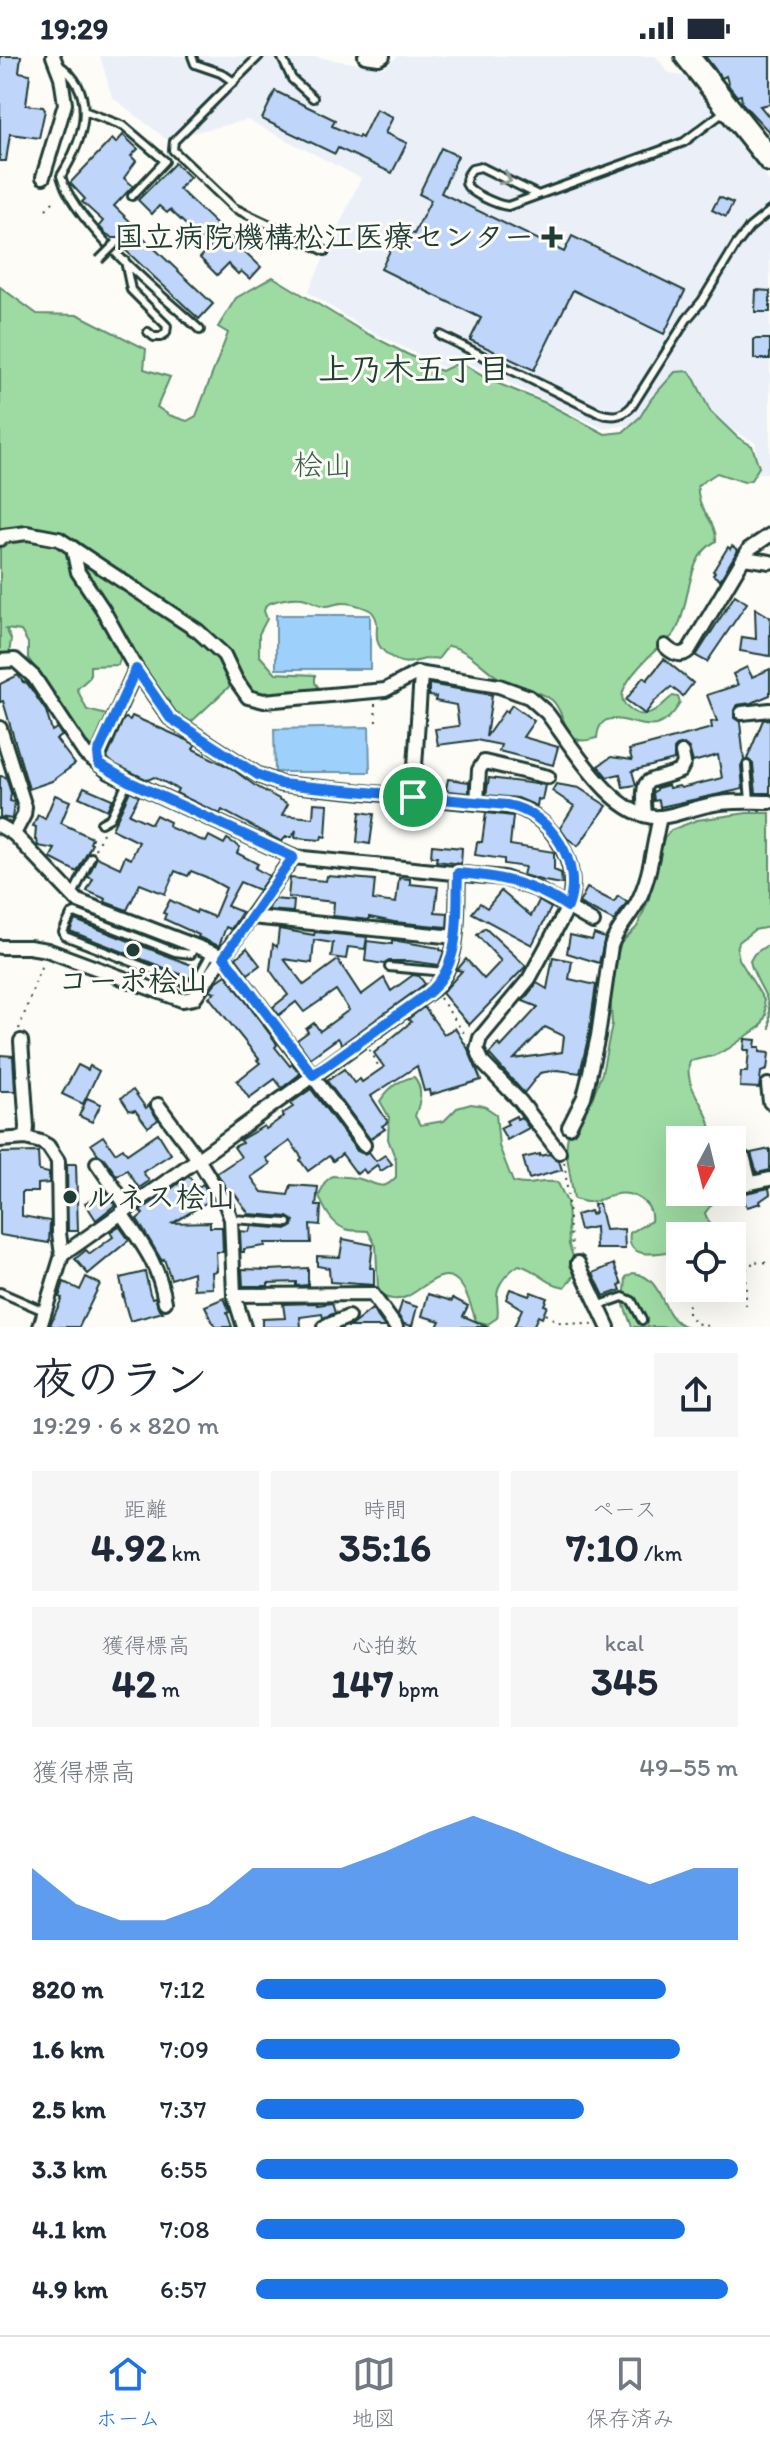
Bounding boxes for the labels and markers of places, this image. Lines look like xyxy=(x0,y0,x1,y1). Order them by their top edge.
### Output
place label: 国立病院機構松江医療センター xyxy=(114,218,534,255)
marker: 国立病院機構松江医療センター xyxy=(541,226,563,248)
pin xyxy=(379,763,447,831)
marker: コーポ桧山 xyxy=(124,941,142,959)
place label: コーポ桧山 xyxy=(58,962,208,999)
place label: ルネス桧山 xyxy=(86,1178,235,1215)
marker: ルネス桧山 xyxy=(61,1188,79,1206)

